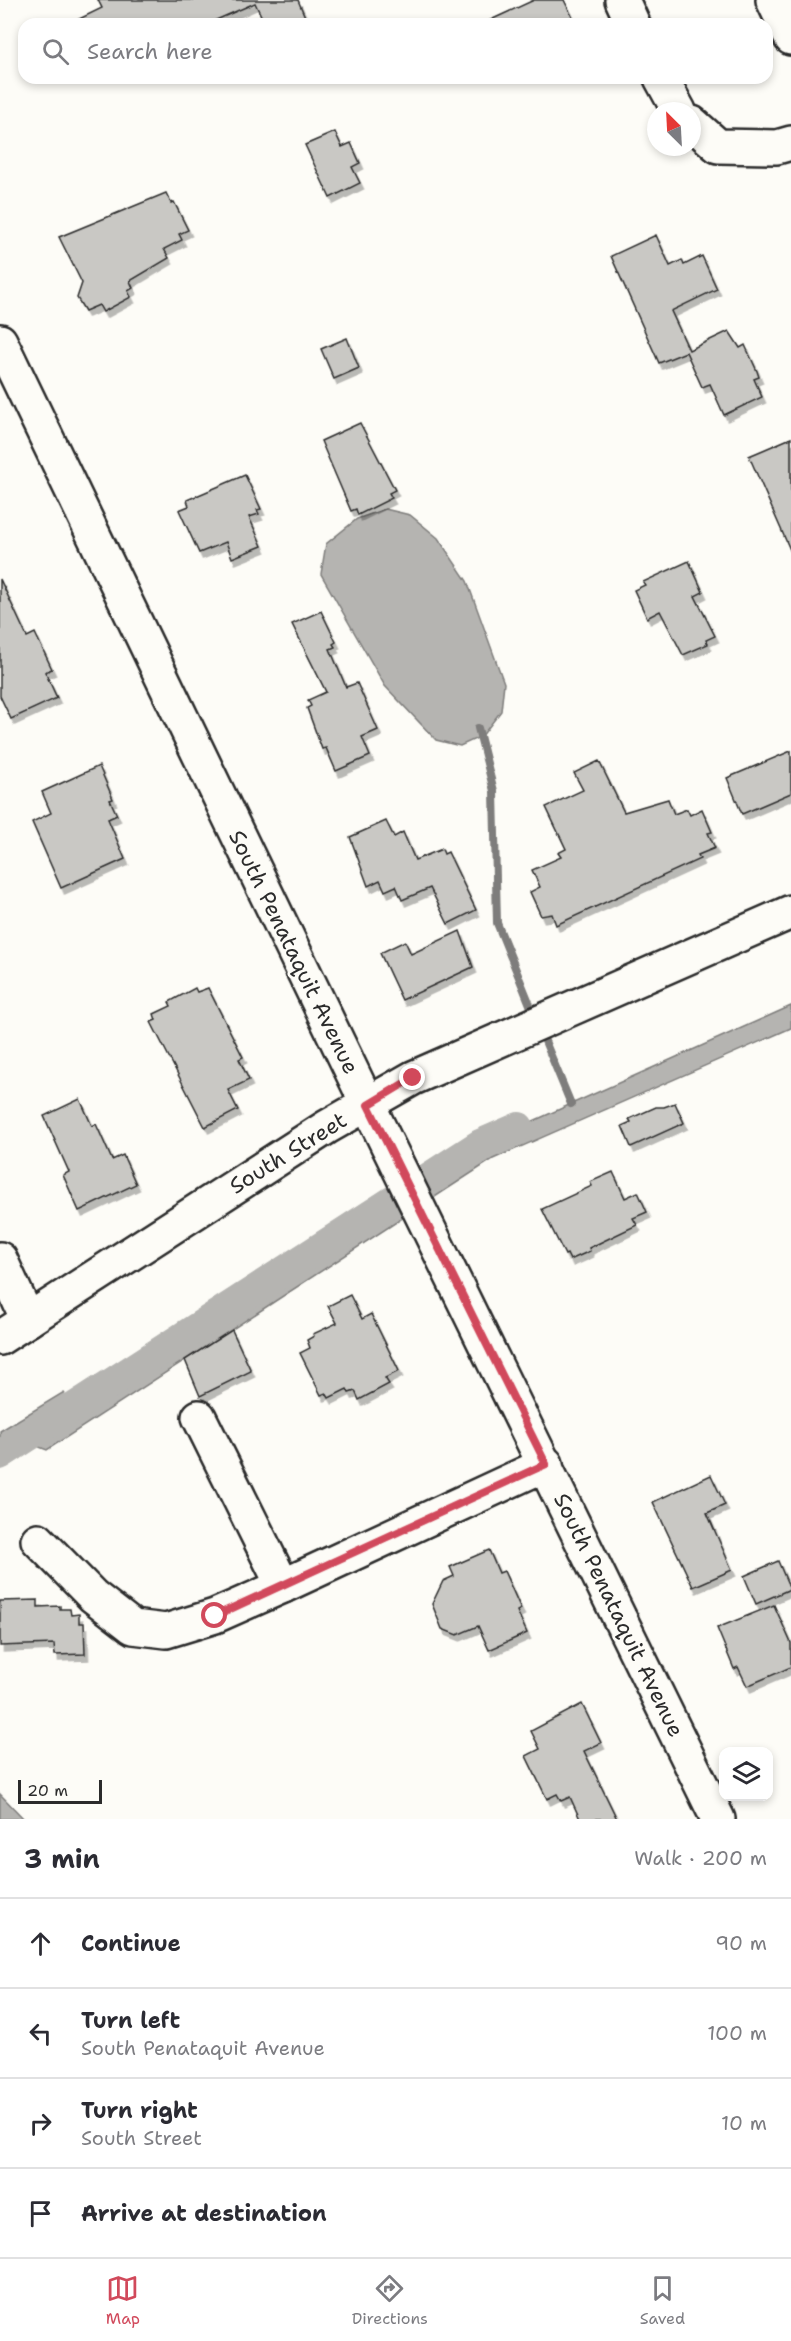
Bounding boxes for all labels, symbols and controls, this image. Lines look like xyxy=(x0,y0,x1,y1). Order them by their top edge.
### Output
search box xyxy=(18,18,773,84)
icon: search xyxy=(39,35,72,68)
text: Search here xyxy=(87,37,213,66)
north arrow xyxy=(647,102,701,156)
street label: South Penataquit Avenue xyxy=(222,825,366,1079)
route end xyxy=(399,1064,425,1090)
street label: South Street xyxy=(224,1105,352,1201)
street label: South Penataquit Avenue xyxy=(547,1488,691,1742)
route start xyxy=(201,1602,227,1628)
map controls xyxy=(719,1747,773,1801)
button: layers xyxy=(719,1747,773,1801)
scale bar xyxy=(18,1777,102,1804)
text: 20 m xyxy=(27,1780,68,1801)
text: 3 min xyxy=(24,1841,100,1876)
text: Walk · 200 m xyxy=(634,1845,767,1871)
icon: ahead xyxy=(24,1927,57,1960)
text: Continue xyxy=(81,1929,181,1958)
text: 90 m xyxy=(715,1930,767,1956)
text: Turn left xyxy=(81,2006,180,2035)
icon: left xyxy=(24,2017,57,2050)
text: 100 m xyxy=(707,2020,767,2046)
text: South Penataquit Avenue xyxy=(81,2035,325,2061)
text: Turn right xyxy=(81,2096,198,2125)
icon: right xyxy=(24,2107,57,2140)
text: 10 m xyxy=(721,2110,767,2136)
text: South Street xyxy=(81,2125,202,2151)
icon: arrive xyxy=(24,2197,57,2230)
text: Arrive at destination xyxy=(81,2199,327,2228)
tab: Map xyxy=(106,2272,140,2329)
tab: Directions xyxy=(352,2272,428,2329)
tab: Saved xyxy=(640,2272,685,2329)

